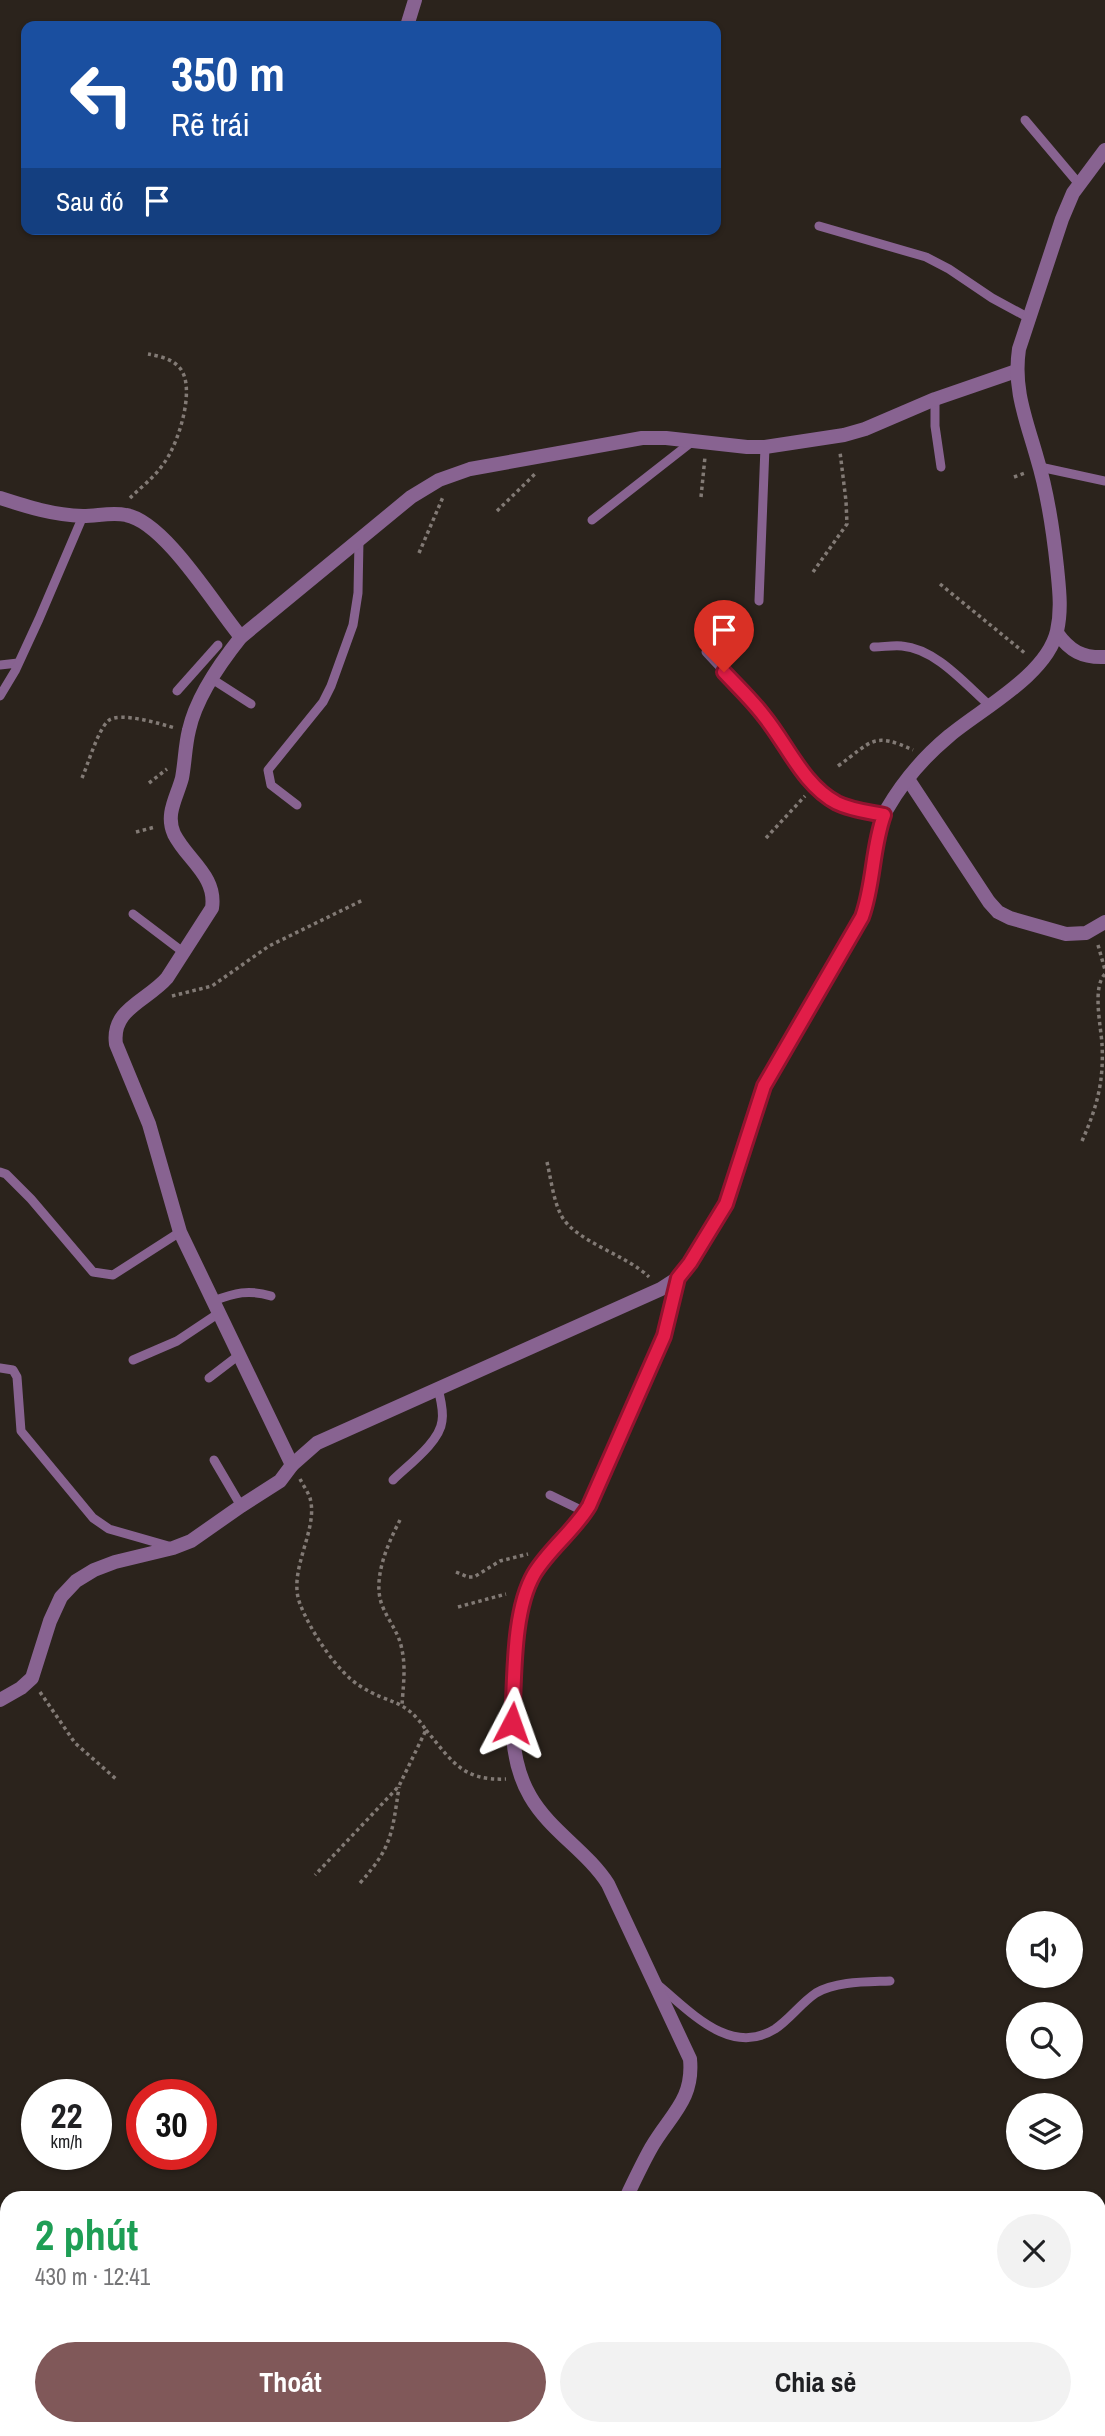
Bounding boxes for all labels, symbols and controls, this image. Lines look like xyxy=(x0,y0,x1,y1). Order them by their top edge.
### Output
text: 350 m xyxy=(171,40,285,106)
icon: left xyxy=(56,49,147,140)
text: Rẽ trái xyxy=(171,103,250,146)
icon: arrive xyxy=(138,182,176,220)
text: Sau đó xyxy=(56,184,124,219)
pin xyxy=(694,600,754,672)
icon: arrive xyxy=(705,611,743,649)
position arrow xyxy=(475,1686,549,1760)
map controls xyxy=(1006,1911,1083,2170)
button: sound xyxy=(1006,1911,1083,1988)
button: search xyxy=(1006,2002,1083,2079)
speed limit sign: 30 xyxy=(126,2079,217,2170)
text: 22 xyxy=(51,2092,82,2139)
button: layers xyxy=(1006,2093,1083,2170)
text: km/h xyxy=(51,2129,83,2154)
text: 2 phút xyxy=(35,2207,138,2263)
button: close xyxy=(997,2214,1071,2288)
text: 430 m · 12:41 xyxy=(35,2261,150,2292)
button: Thoát xyxy=(35,2342,546,2422)
button: Chia sẻ xyxy=(560,2342,1071,2422)

